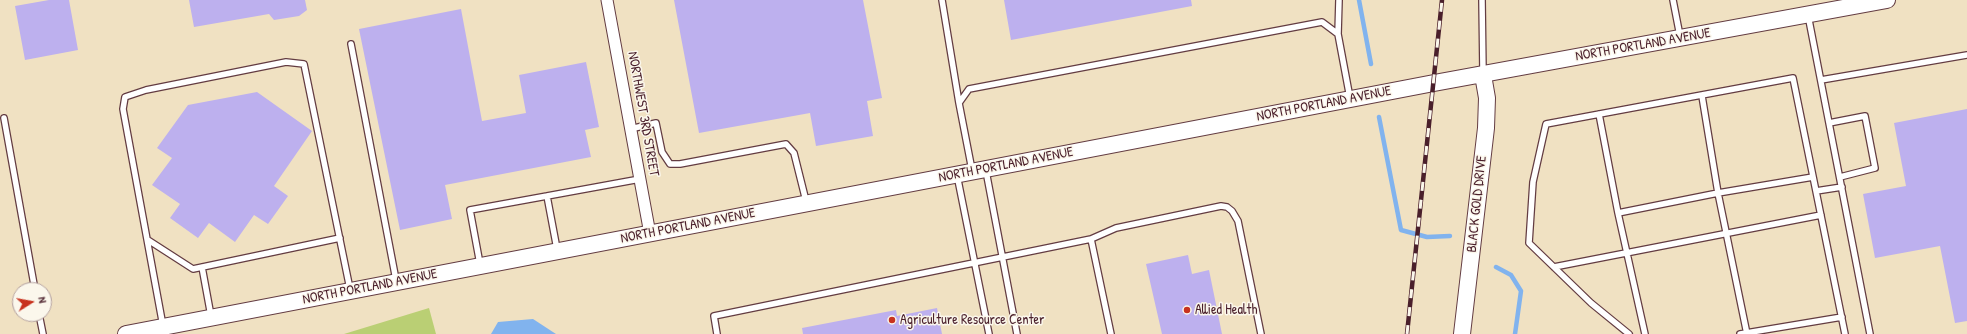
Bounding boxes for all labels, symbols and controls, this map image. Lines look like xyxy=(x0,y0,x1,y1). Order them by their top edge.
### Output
street label: NORTH PORTLAND AVENUE xyxy=(1574,25,1712,65)
street label: NORTHWEST 3RD STREET xyxy=(624,50,662,178)
street label: NORTH PORTLAND AVENUE xyxy=(1255,83,1393,125)
street label: NORTH PORTLAND AVENUE xyxy=(937,144,1075,186)
street label: BLACK GOLD DRIVE xyxy=(1464,155,1490,253)
street label: NORTH PORTLAND AVENUE xyxy=(619,205,757,247)
street label: NORTH PORTLAND AVENUE xyxy=(301,266,439,308)
north arrow xyxy=(12,282,52,322)
text: N xyxy=(35,296,50,304)
place label: Allied Health xyxy=(1195,302,1257,318)
marker: Allied Health xyxy=(1182,305,1192,315)
place label: Agriculture Resource Center xyxy=(900,312,1044,328)
marker: Agriculture Resource Center xyxy=(887,315,897,325)

